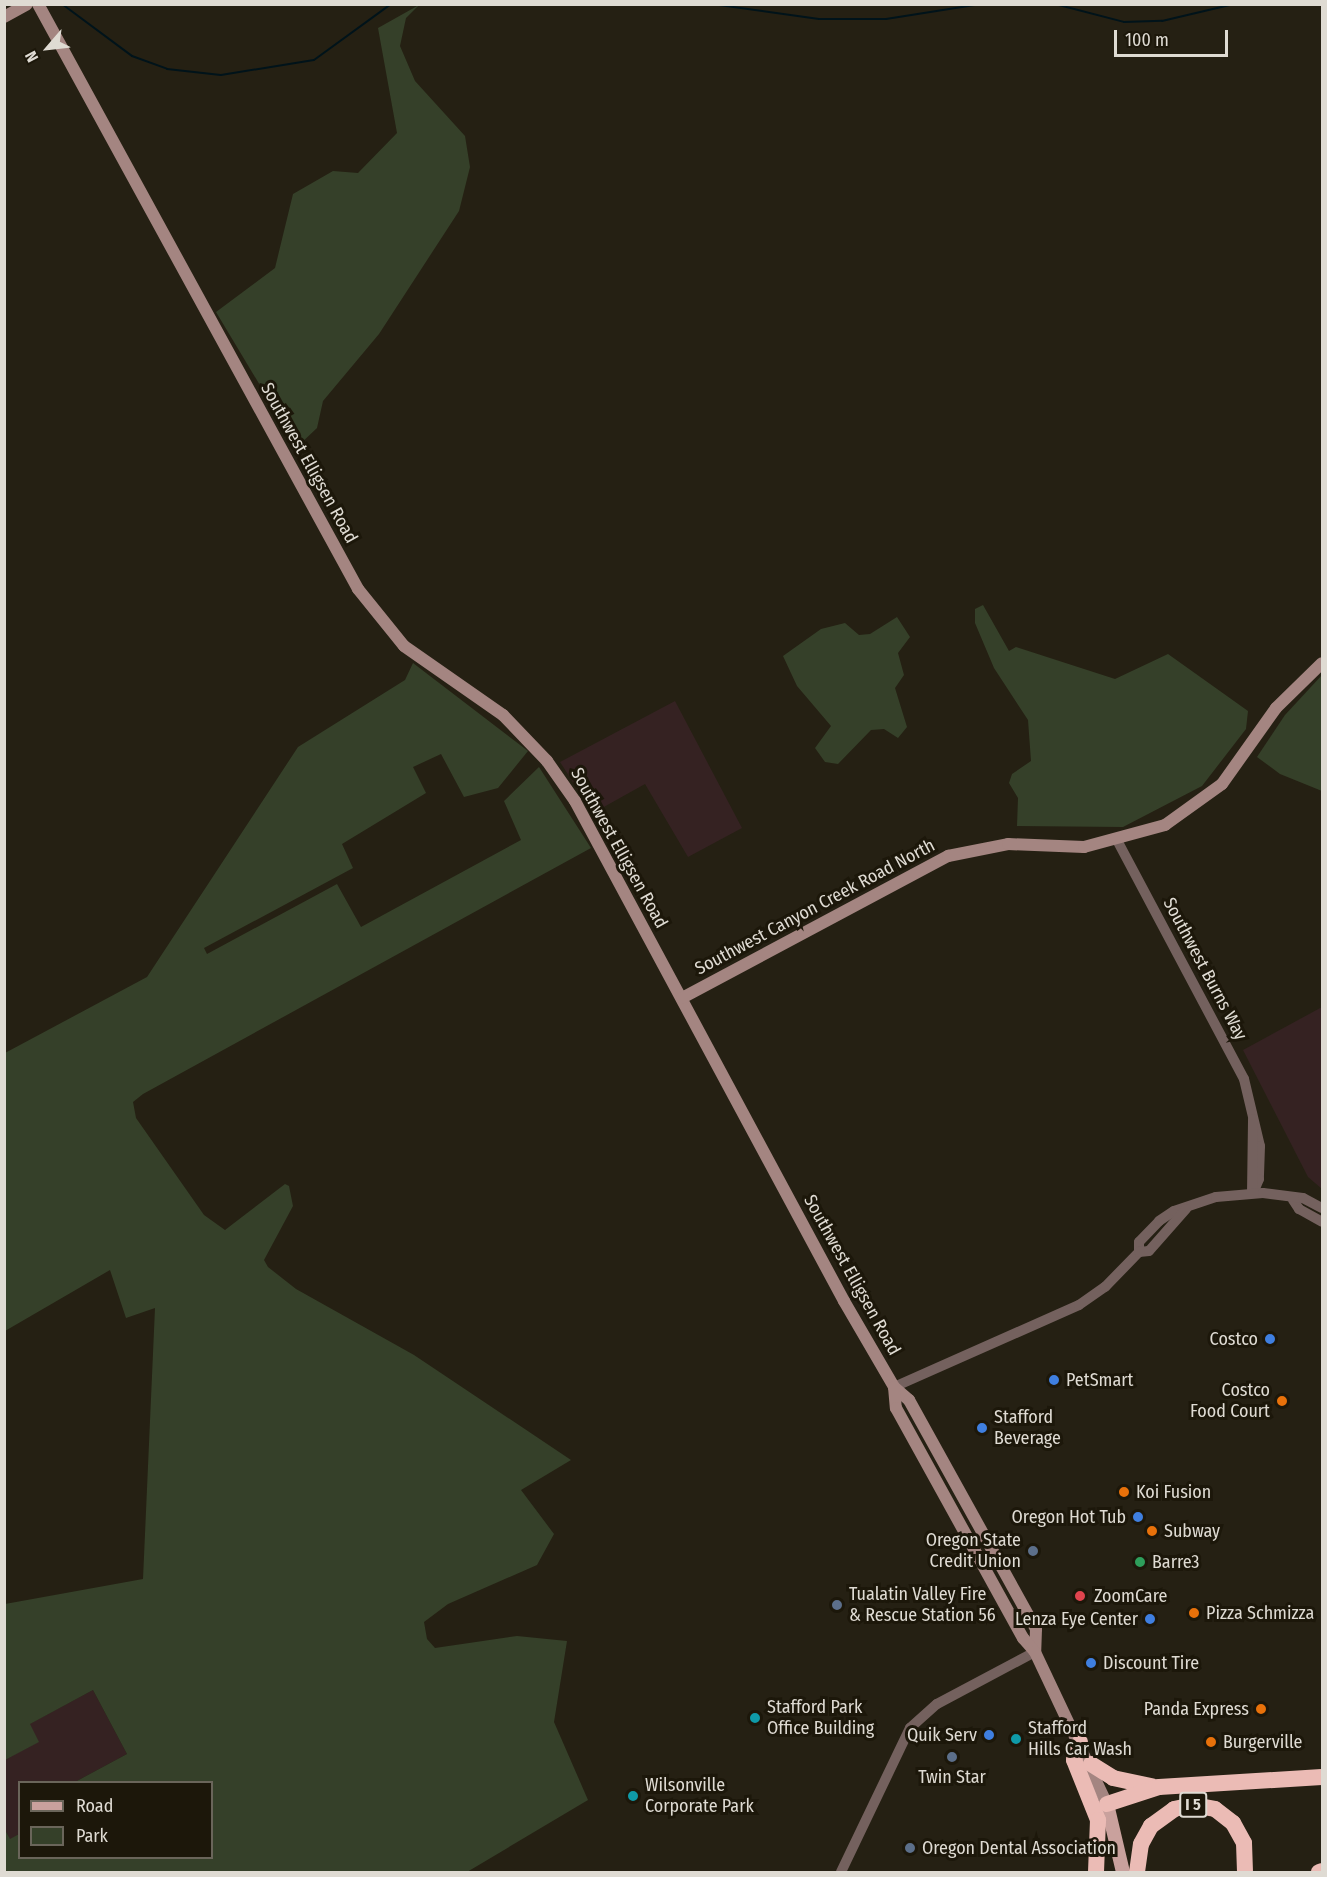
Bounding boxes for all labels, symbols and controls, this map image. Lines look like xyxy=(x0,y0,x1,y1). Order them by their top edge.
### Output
north arrow xyxy=(18,18,78,78)
scale bar xyxy=(1117,18,1231,56)
text: 100 m xyxy=(1125,29,1169,51)
text: N xyxy=(21,48,42,65)
street label: Southwest Elligsen Road xyxy=(256,379,362,547)
street label: Southwest Elligsen Road xyxy=(566,764,672,932)
street label: Southwest Canyon Creek Road North xyxy=(691,834,939,980)
street label: Southwest Burns Way xyxy=(1158,894,1252,1044)
street label: Southwest Elligsen Road xyxy=(799,1191,905,1359)
place label: Costco xyxy=(1210,1328,1258,1350)
marker: Costco xyxy=(1263,1332,1277,1346)
place label: PetSmart xyxy=(1066,1369,1133,1391)
marker: PetSmart xyxy=(1047,1373,1061,1387)
place label: Costco Food Court xyxy=(1190,1380,1270,1422)
marker: Costco Food Court xyxy=(1275,1394,1289,1408)
place label: Stafford Beverage xyxy=(994,1407,1061,1450)
marker: Stafford Beverage xyxy=(975,1421,989,1435)
place label: Koi Fusion xyxy=(1136,1481,1211,1503)
marker: Koi Fusion xyxy=(1117,1485,1131,1499)
place label: Oregon Hot Tub xyxy=(1012,1506,1126,1528)
marker: Oregon Hot Tub xyxy=(1131,1510,1145,1524)
place label: Subway xyxy=(1164,1520,1220,1542)
marker: Subway xyxy=(1145,1524,1159,1538)
place label: Oregon State Credit Union xyxy=(926,1530,1021,1572)
marker: Oregon State Credit Union xyxy=(1026,1544,1040,1558)
place label: Barre3 xyxy=(1152,1551,1199,1573)
marker: Barre3 xyxy=(1133,1555,1147,1569)
place label: Tualatin Valley Fire & Rescue Station 56 xyxy=(849,1584,996,1626)
place label: ZoomCare xyxy=(1094,1585,1167,1607)
marker: ZoomCare xyxy=(1071,1587,1089,1605)
marker: Tualatin Valley Fire & Rescue Station 56 xyxy=(830,1598,844,1612)
place label: Pizza Schmizza xyxy=(1206,1602,1314,1624)
marker: Pizza Schmizza xyxy=(1187,1606,1201,1620)
place label: Lenza Eye Center xyxy=(1015,1608,1138,1630)
marker: Lenza Eye Center xyxy=(1143,1612,1157,1626)
place label: Discount Tire xyxy=(1103,1652,1199,1674)
marker: Discount Tire xyxy=(1084,1656,1098,1670)
place label: Stafford Park Office Building xyxy=(767,1697,874,1740)
place label: Panda Express xyxy=(1144,1698,1249,1720)
marker: Panda Express xyxy=(1254,1702,1268,1716)
marker: Stafford Park Office Building xyxy=(748,1711,762,1725)
place label: Stafford Hills Car Wash xyxy=(1028,1718,1132,1760)
place label: Quik Serv xyxy=(907,1724,977,1746)
marker: Quik Serv xyxy=(982,1728,996,1742)
place label: Burgerville xyxy=(1223,1731,1302,1753)
marker: Stafford Hills Car Wash xyxy=(1009,1732,1023,1746)
marker: Burgerville xyxy=(1204,1735,1218,1749)
marker: Twin Star xyxy=(945,1750,959,1764)
place label: Twin Star xyxy=(918,1766,986,1788)
place label: Wilsonville Corporate Park xyxy=(645,1775,754,1818)
legend xyxy=(18,1781,213,1859)
marker: Wilsonville Corporate Park xyxy=(626,1789,640,1803)
road number: I 5 xyxy=(1178,1792,1208,1818)
text: Road xyxy=(76,1795,113,1817)
text: Park xyxy=(76,1825,108,1847)
place label: Oregon Dental Association xyxy=(922,1837,1116,1859)
marker: Oregon Dental Association xyxy=(903,1841,917,1855)

